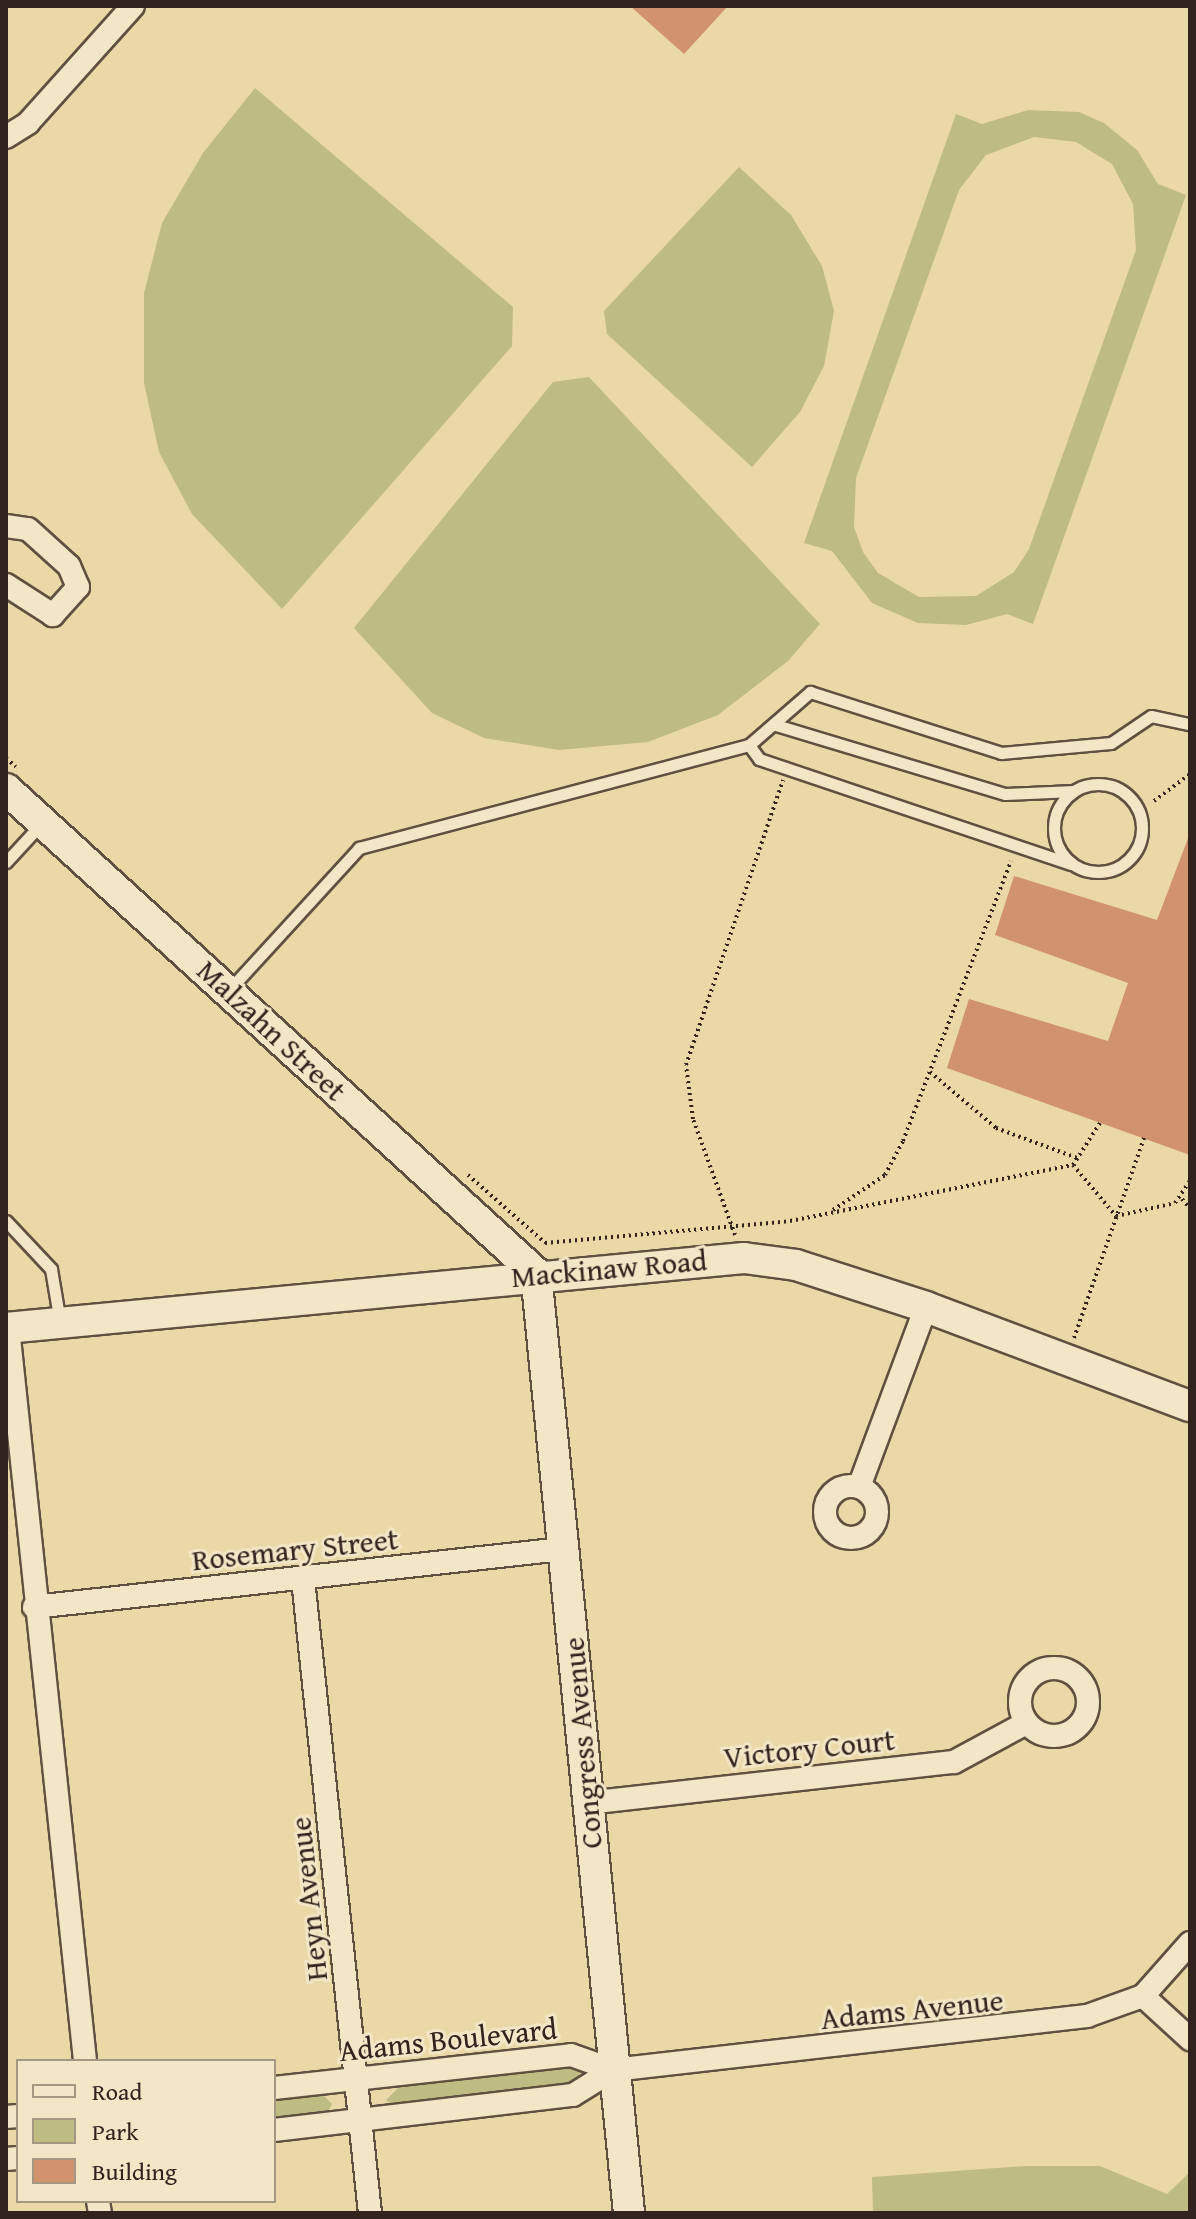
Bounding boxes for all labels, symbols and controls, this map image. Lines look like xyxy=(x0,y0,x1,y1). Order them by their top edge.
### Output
street label: Malzahn Street xyxy=(190,952,354,1108)
street label: Mackinaw Road xyxy=(510,1242,708,1294)
street label: Rosemary Street xyxy=(190,1520,400,1578)
street label: Congress Avenue xyxy=(555,1636,609,1850)
street label: Victory Court xyxy=(722,1721,896,1775)
street label: Heyn Avenue xyxy=(281,1815,335,1983)
street label: Adams Avenue xyxy=(819,1982,1005,2036)
street label: Adams Boulevard xyxy=(337,2010,559,2068)
legend xyxy=(16,2059,276,2203)
text: Road xyxy=(92,2074,142,2109)
text: Park xyxy=(92,2114,138,2149)
text: Building xyxy=(92,2154,177,2189)

